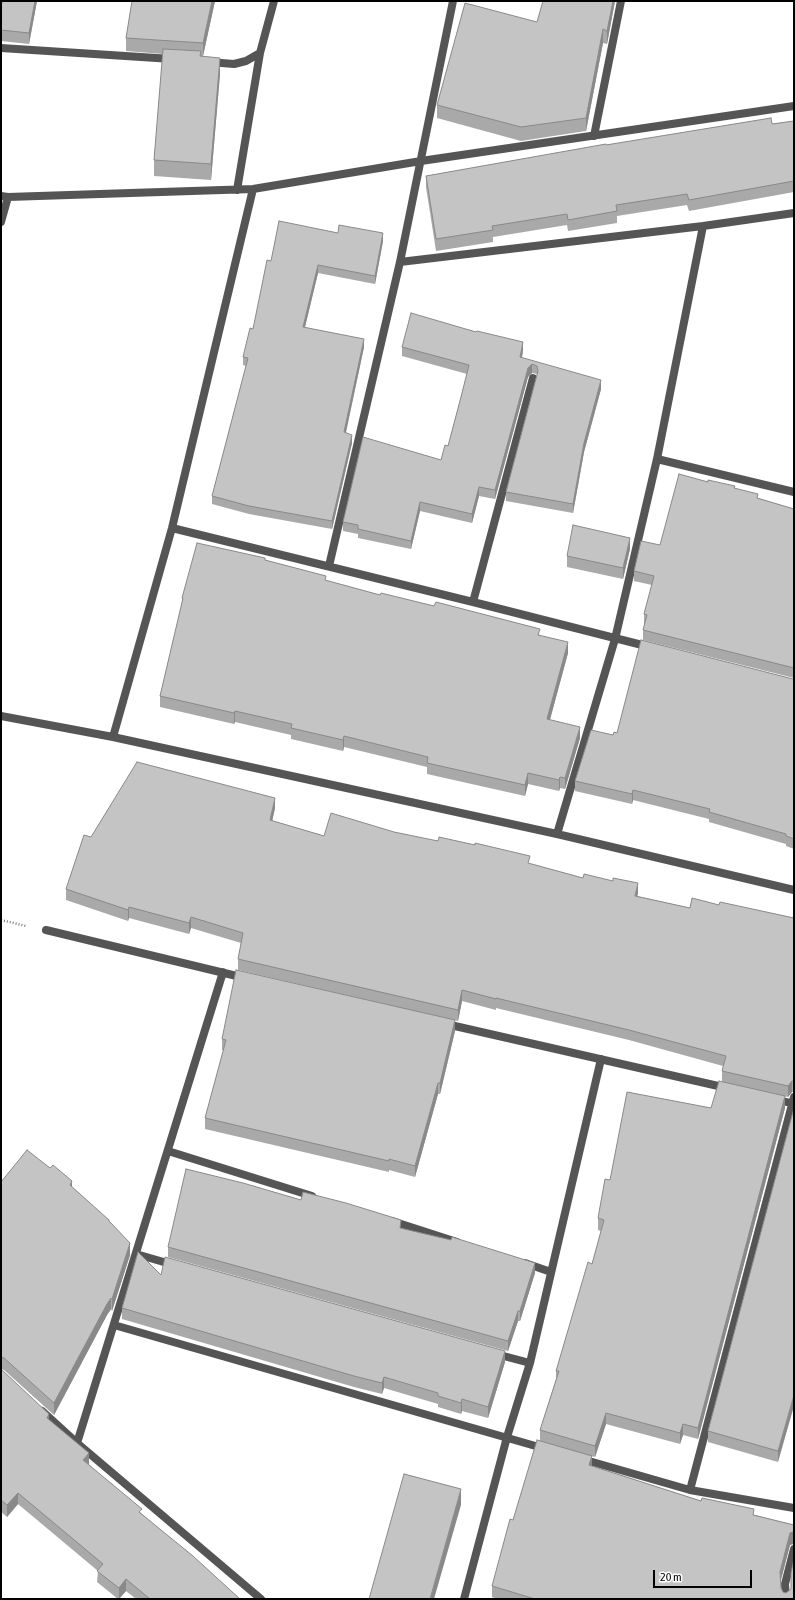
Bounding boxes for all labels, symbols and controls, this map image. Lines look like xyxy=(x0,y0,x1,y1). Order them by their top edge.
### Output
scale bar xyxy=(655,1562,754,1588)
text: 20 m xyxy=(660,1570,682,1584)

